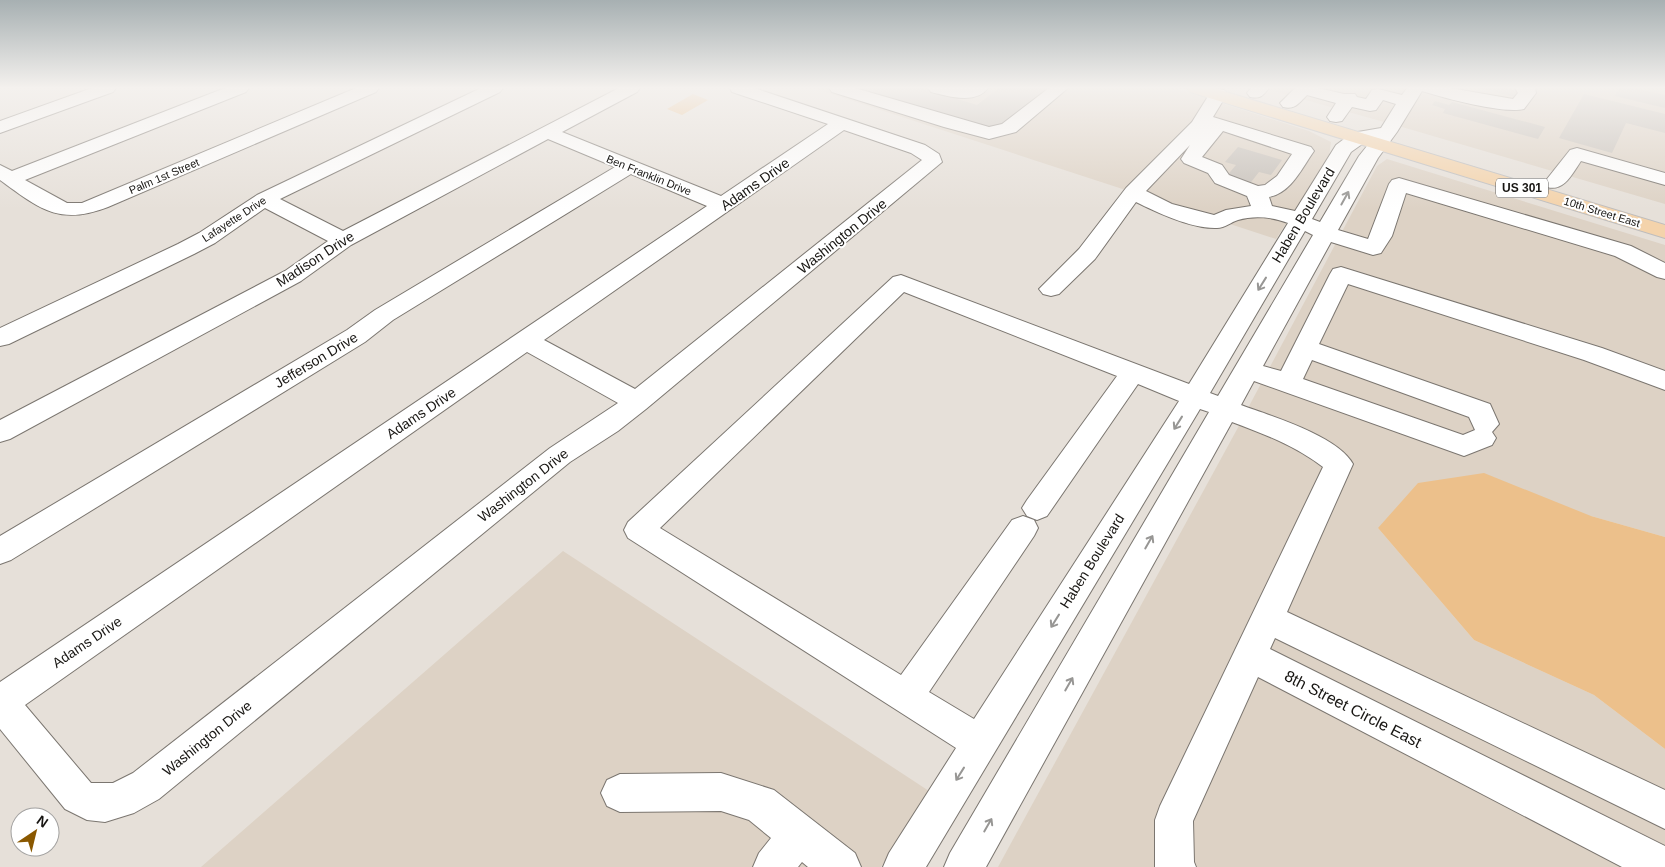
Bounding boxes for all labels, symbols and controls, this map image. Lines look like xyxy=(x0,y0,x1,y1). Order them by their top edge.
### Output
street label: Ben Franklin Drive xyxy=(605,152,693,198)
street label: Adams Drive xyxy=(718,154,793,214)
street label: Palm 1st Street xyxy=(127,156,201,196)
street label: Haben Boulevard xyxy=(1268,165,1338,265)
road number: US 301 xyxy=(1496,178,1548,198)
one-way arrow xyxy=(1341,191,1351,206)
street label: Lafayette Drive xyxy=(200,194,268,244)
street label: Washington Drive xyxy=(794,195,890,277)
street label: 10th Street East xyxy=(1563,195,1641,229)
street label: Madison Drive xyxy=(273,228,357,290)
one-way arrow xyxy=(1256,276,1266,290)
street label: Jefferson Drive xyxy=(272,329,361,391)
street label: Adams Drive xyxy=(383,384,459,442)
one-way arrow xyxy=(1173,416,1183,430)
street label: Washington Drive xyxy=(475,445,571,525)
street label: Haben Boulevard xyxy=(1057,511,1127,611)
one-way arrow xyxy=(1145,536,1155,550)
street label: Adams Drive xyxy=(49,613,125,671)
one-way arrow xyxy=(1050,613,1060,627)
street label: 8th Street Circle East xyxy=(1282,667,1425,751)
one-way arrow xyxy=(1064,677,1074,691)
street label: Washington Drive xyxy=(159,697,255,779)
one-way arrow xyxy=(955,766,965,780)
north arrow xyxy=(10,807,60,857)
text: N xyxy=(34,812,51,831)
one-way arrow xyxy=(983,817,993,832)

